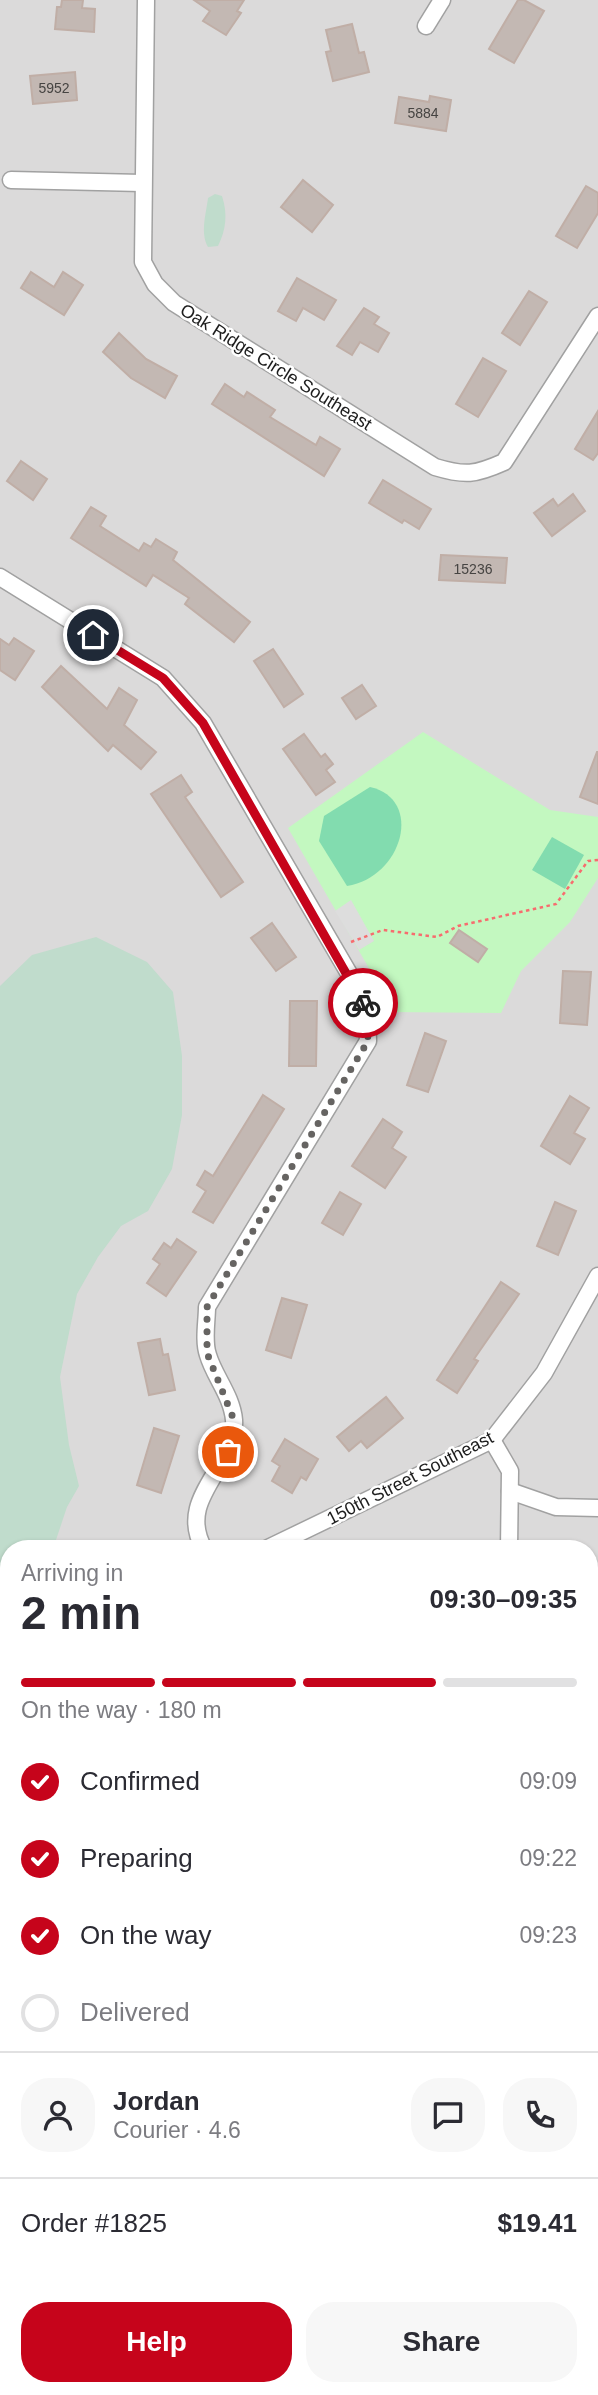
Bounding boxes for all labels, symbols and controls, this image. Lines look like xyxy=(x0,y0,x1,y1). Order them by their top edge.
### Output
house number: 5952 xyxy=(38,80,70,96)
house number: 5884 xyxy=(407,105,439,121)
street label: Oak Ridge Circle Southeast xyxy=(177,300,375,434)
house number: 15236 xyxy=(454,561,493,577)
pin xyxy=(63,605,123,665)
icon: home xyxy=(74,616,112,654)
courier xyxy=(328,968,398,1038)
icon: bike xyxy=(344,984,382,1022)
pin xyxy=(198,1422,258,1482)
street label: 150th Street Southeast xyxy=(323,1427,497,1529)
icon: bag xyxy=(209,1433,247,1471)
text: Arriving in xyxy=(21,1560,123,1586)
text: 09:30–09:35 xyxy=(430,1584,577,1614)
text: 2 min xyxy=(21,1587,141,1639)
text: On the way · 180 m xyxy=(21,1697,222,1723)
icon: check xyxy=(21,1763,59,1801)
text: Confirmed xyxy=(80,1766,200,1796)
text: 09:09 xyxy=(519,1768,577,1794)
icon: check xyxy=(21,1840,59,1878)
text: Preparing xyxy=(80,1843,193,1873)
text: 09:22 xyxy=(519,1845,577,1871)
icon: check xyxy=(21,1917,59,1955)
text: On the way xyxy=(80,1920,212,1950)
text: 09:23 xyxy=(519,1922,577,1948)
text: Delivered xyxy=(80,1997,190,2027)
button: person xyxy=(21,2078,95,2152)
button: chat xyxy=(411,2078,485,2152)
button: phone xyxy=(503,2078,577,2152)
text: Jordan xyxy=(113,2086,200,2116)
text: Courier · 4.6 xyxy=(113,2117,241,2143)
text: Order #1825 xyxy=(21,2208,167,2238)
text: $19.41 xyxy=(497,2208,577,2238)
button: Help xyxy=(21,2302,292,2382)
button: Share xyxy=(306,2302,577,2382)

